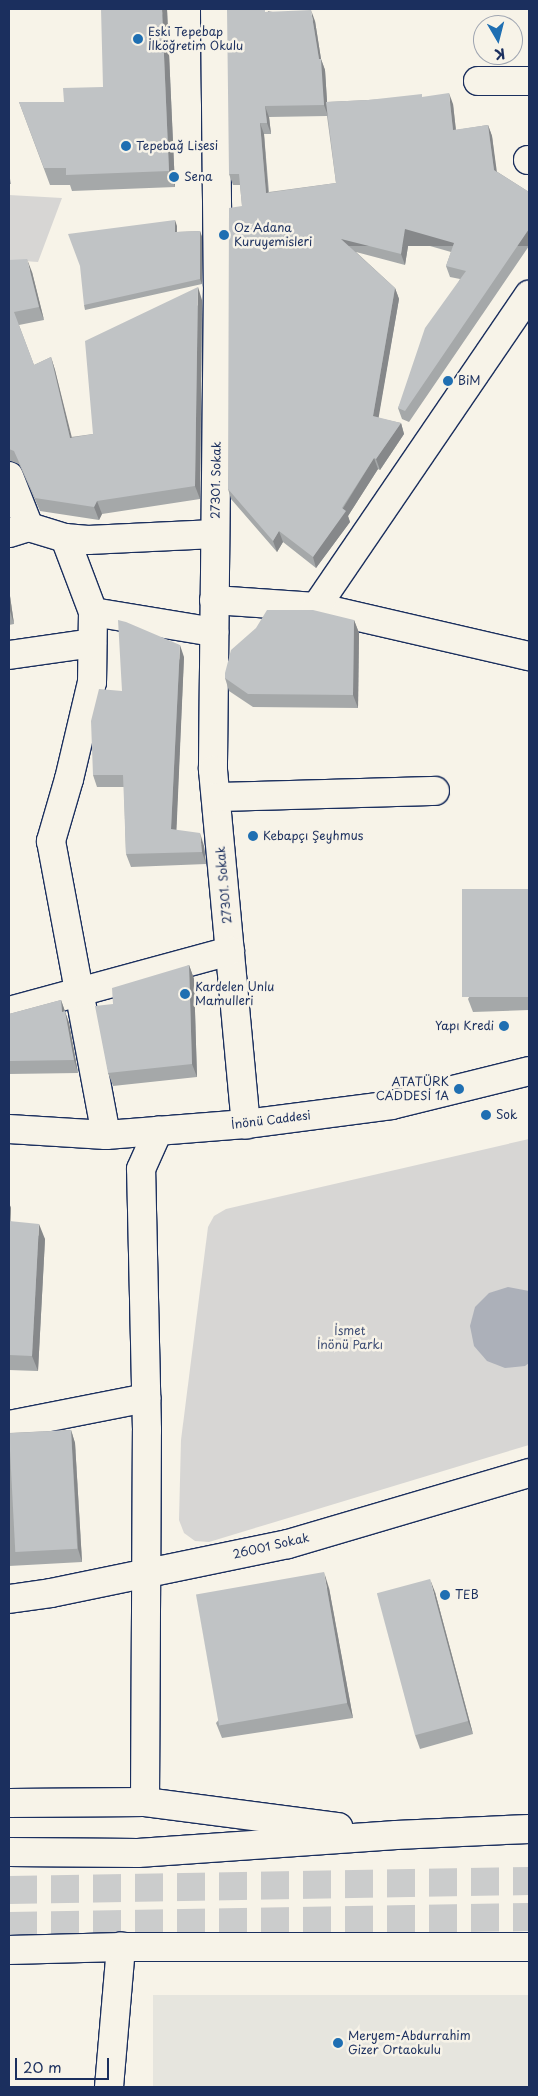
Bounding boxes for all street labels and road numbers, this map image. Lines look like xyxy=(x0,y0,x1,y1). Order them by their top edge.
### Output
street label: 27301. Sokak xyxy=(208,440,224,520)
street label: 27301. Sokak xyxy=(213,845,235,925)
street label: İnönü Caddesi xyxy=(230,1108,312,1132)
street label: 26001 Sokak xyxy=(231,1530,311,1562)

